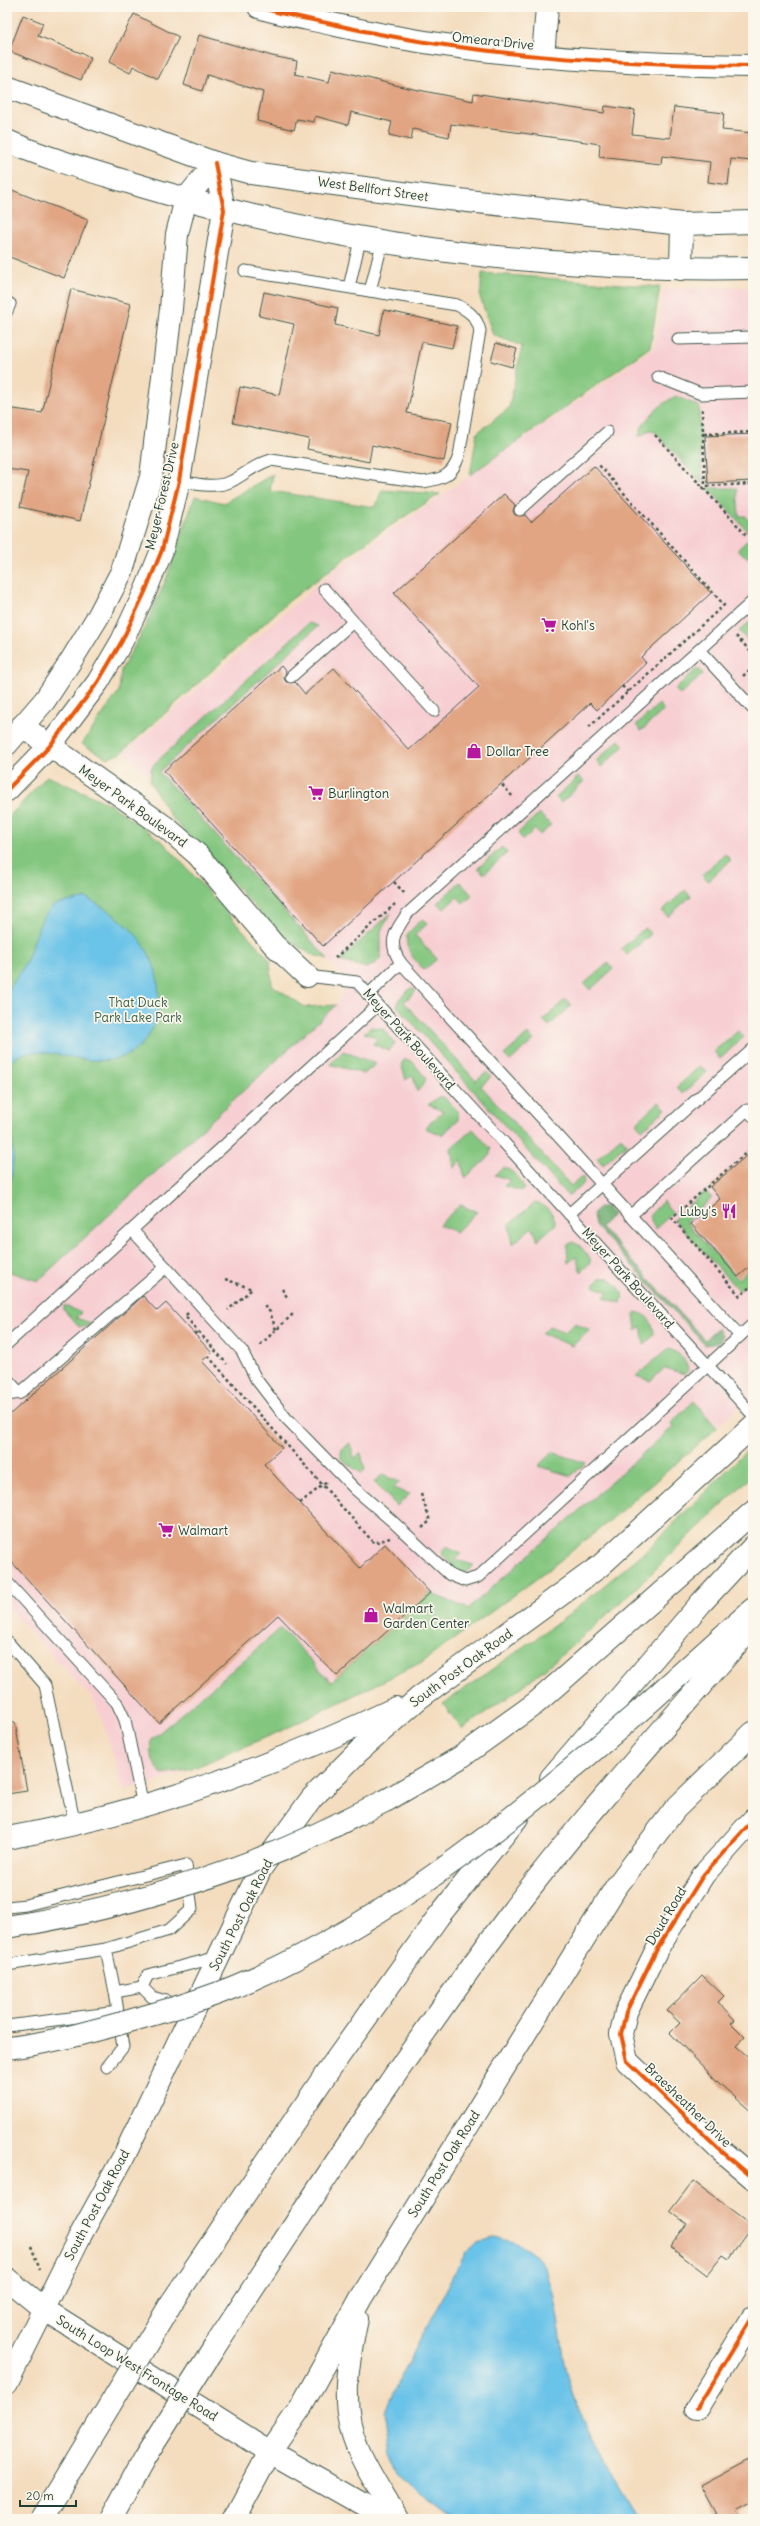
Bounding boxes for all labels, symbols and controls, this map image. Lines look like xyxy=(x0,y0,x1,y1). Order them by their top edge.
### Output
street label: Omeara Drive xyxy=(451,28,535,54)
street label: West Bellfort Street xyxy=(316,173,430,205)
street label: Meyer Forest Drive xyxy=(141,440,183,552)
supermarket icon: Kohl's xyxy=(540,616,558,634)
place label: Kohl's xyxy=(561,617,595,634)
shop icon: Dollar Tree xyxy=(465,742,483,760)
place label: Dollar Tree xyxy=(486,743,549,760)
street label: Meyer Park Boulevard xyxy=(75,761,191,851)
supermarket icon: Burlington xyxy=(307,784,325,802)
place label: Burlington xyxy=(328,785,390,802)
street label: Meyer Park Boulevard xyxy=(359,985,459,1093)
park label: That Duck Park Lake Park xyxy=(94,994,182,1026)
restaurant icon: Luby's xyxy=(720,1202,738,1220)
place label: Luby's xyxy=(680,1203,717,1220)
street label: Meyer Park Boulevard xyxy=(578,1224,678,1332)
supermarket icon: Walmart xyxy=(157,1521,175,1539)
place label: Walmart xyxy=(178,1522,229,1539)
place label: Walmart Garden Center xyxy=(383,1600,470,1632)
shop icon: Walmart Garden Center xyxy=(362,1606,380,1624)
street label: South Post Oak Road xyxy=(406,1625,516,1711)
street label: South Post Oak Road xyxy=(205,1856,277,1974)
street label: Doud Road xyxy=(642,1883,690,1948)
street label: Braesheather Drive xyxy=(641,2059,735,2151)
street label: South Post Oak Road xyxy=(404,2107,484,2221)
street label: South Post Oak Road xyxy=(61,2146,134,2263)
street label: South Loop West Frontage Road xyxy=(53,2311,221,2425)
scale bar xyxy=(20,2482,76,2508)
text: 20 m xyxy=(26,2488,54,2503)

